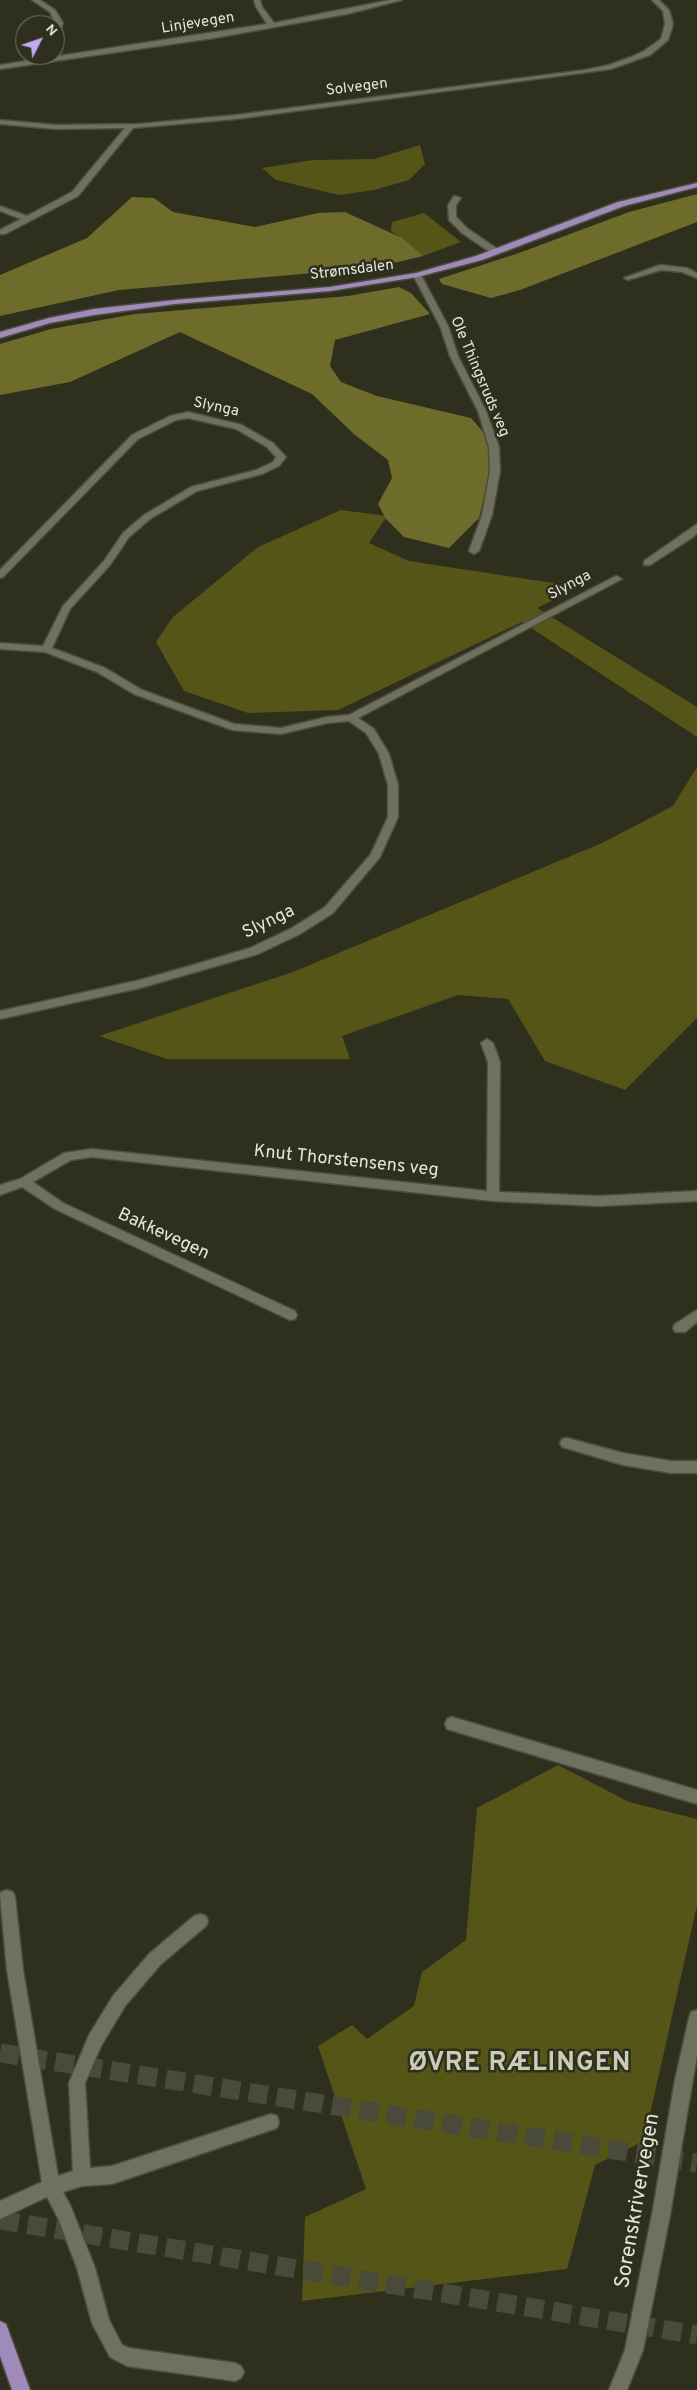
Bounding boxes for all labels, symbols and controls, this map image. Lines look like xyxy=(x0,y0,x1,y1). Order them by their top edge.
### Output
street label: Linjevegen xyxy=(160,9,236,39)
north arrow xyxy=(15,15,65,65)
text: N xyxy=(41,21,61,40)
street label: Solvegen xyxy=(325,75,389,101)
street label: Strømsdalen xyxy=(309,257,395,285)
street label: Ole Thingsruds veg xyxy=(446,314,512,440)
street label: Slynga xyxy=(192,394,240,422)
street label: Slynga xyxy=(545,567,595,605)
street label: Slynga xyxy=(239,901,299,945)
street label: Knut Thorstensens veg xyxy=(252,1142,440,1182)
street label: Bakkevegen xyxy=(114,1204,212,1266)
district label: ØVRE RÆLINGEN xyxy=(407,2049,633,2081)
street label: Sorenskrivervegen xyxy=(611,2112,667,2290)

